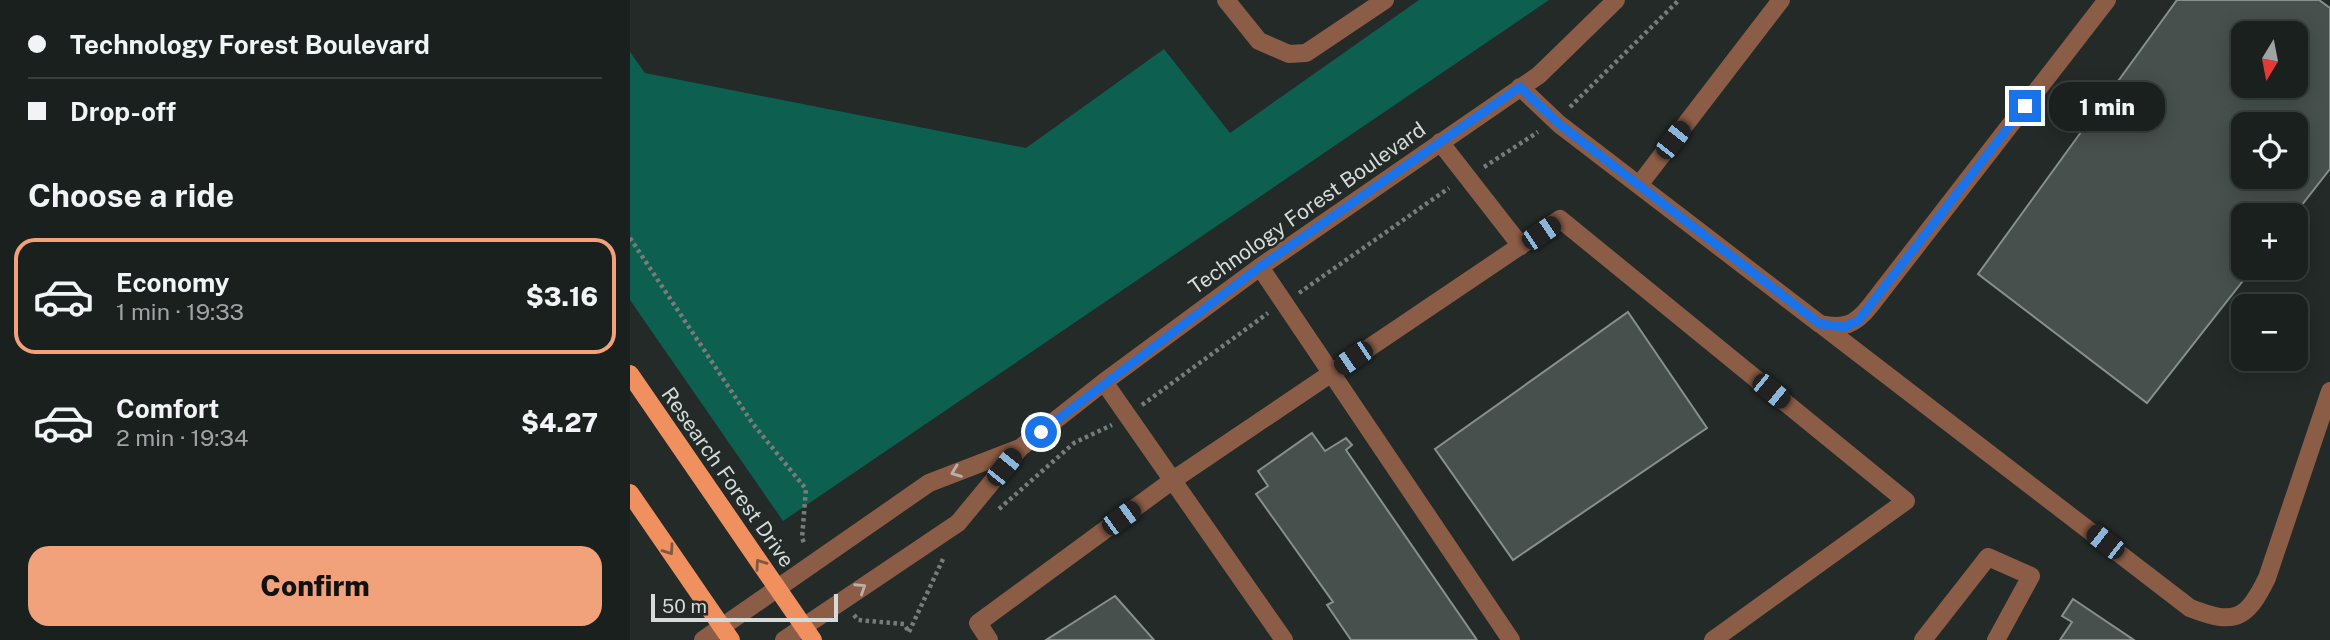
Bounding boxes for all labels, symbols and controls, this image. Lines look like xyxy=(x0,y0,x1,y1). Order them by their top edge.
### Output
north arrow xyxy=(2231,21,2308,98)
map controls xyxy=(2231,21,2308,371)
text: Technology Forest Boulevard xyxy=(70,29,430,60)
callout: 1 min xyxy=(2050,82,2165,130)
route end xyxy=(2009,90,2041,122)
text: 1 min xyxy=(2079,93,2135,120)
text: Drop-off xyxy=(70,96,176,127)
button: locate xyxy=(2231,112,2308,189)
street label: Technology Forest Boulevard xyxy=(1184,117,1430,299)
car xyxy=(1652,117,1695,163)
text: Choose a ride xyxy=(28,177,234,214)
button: + xyxy=(2231,203,2308,280)
car xyxy=(1518,213,1565,253)
icon: car xyxy=(32,265,95,328)
text: Economy xyxy=(116,267,229,298)
text: $3.16 xyxy=(526,281,598,312)
button: − xyxy=(2231,294,2308,371)
text: 1 min · 19:33 xyxy=(116,298,244,325)
car xyxy=(1330,338,1377,378)
car xyxy=(1749,370,1794,412)
street label: Research Forest Drive xyxy=(656,382,800,572)
icon: car xyxy=(32,391,95,454)
text: Comfort xyxy=(116,393,219,424)
text: $4.27 xyxy=(521,407,598,438)
route start xyxy=(1025,416,1057,448)
text: 2 min · 19:34 xyxy=(116,424,248,451)
car xyxy=(983,444,1026,490)
one-way arrow xyxy=(950,464,962,478)
car xyxy=(1098,497,1145,539)
car xyxy=(2082,521,2129,563)
one-way arrow xyxy=(661,542,673,555)
button: Confirm xyxy=(28,546,602,626)
one-way arrow xyxy=(756,558,769,571)
one-way arrow xyxy=(853,583,866,596)
scale bar xyxy=(651,591,838,623)
text: 50 m xyxy=(662,595,707,617)

